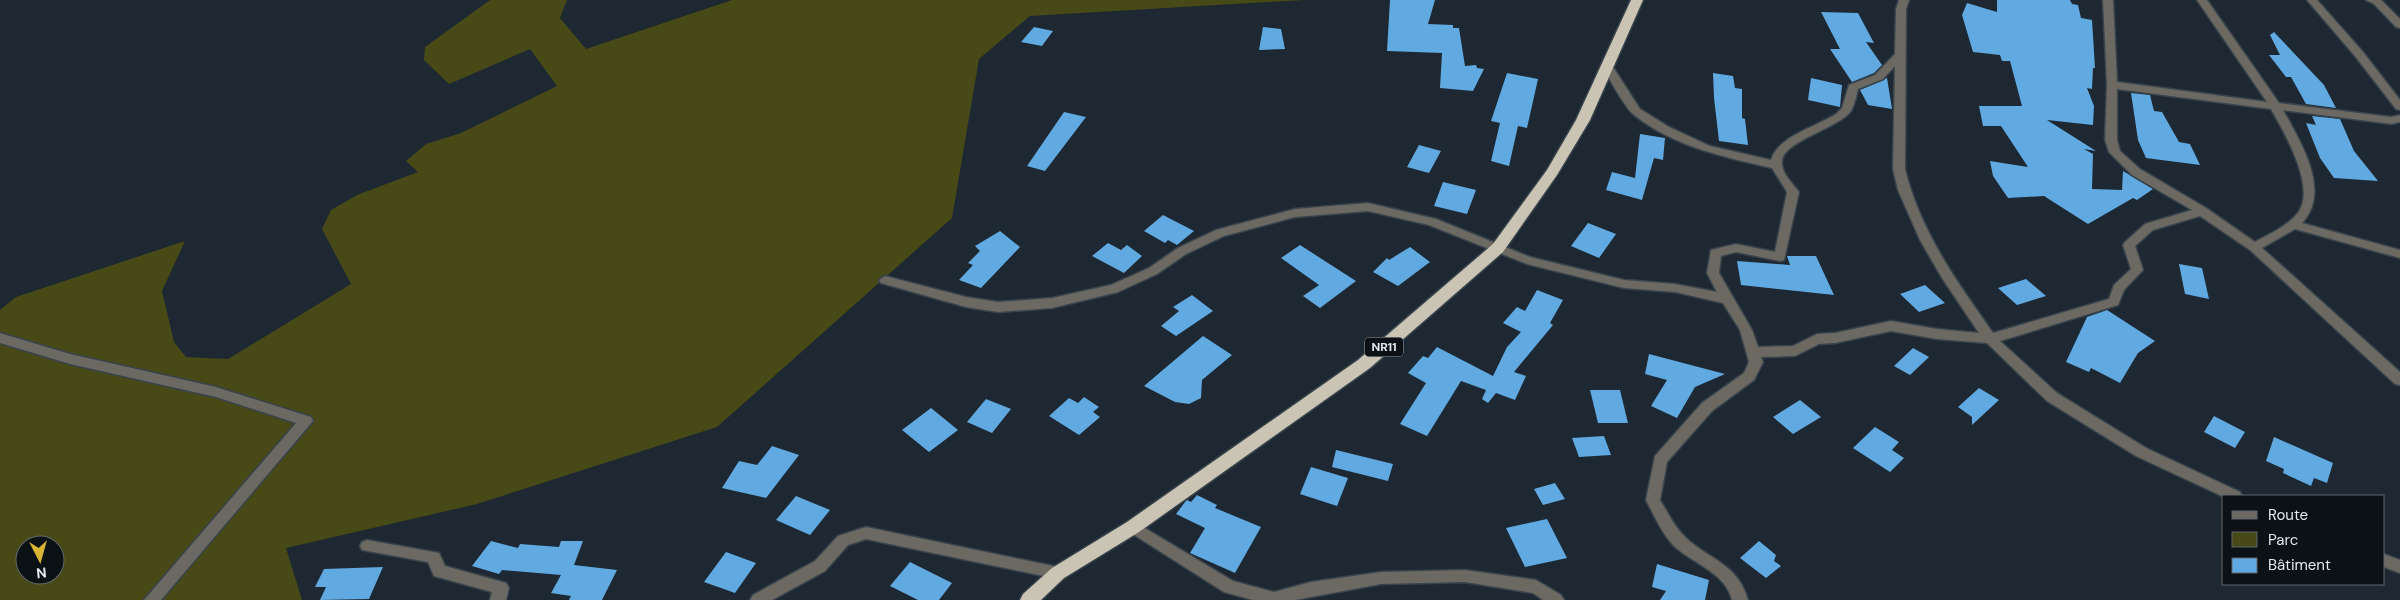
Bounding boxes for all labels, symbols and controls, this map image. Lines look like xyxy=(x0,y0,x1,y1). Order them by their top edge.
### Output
road number: NR11 xyxy=(1365,338,1403,357)
legend xyxy=(2222,495,2385,585)
text: Route xyxy=(2268,505,2308,525)
text: Parc xyxy=(2268,530,2298,550)
north arrow xyxy=(15,535,65,585)
text: Bâtiment xyxy=(2268,555,2331,575)
text: N xyxy=(35,563,47,582)

